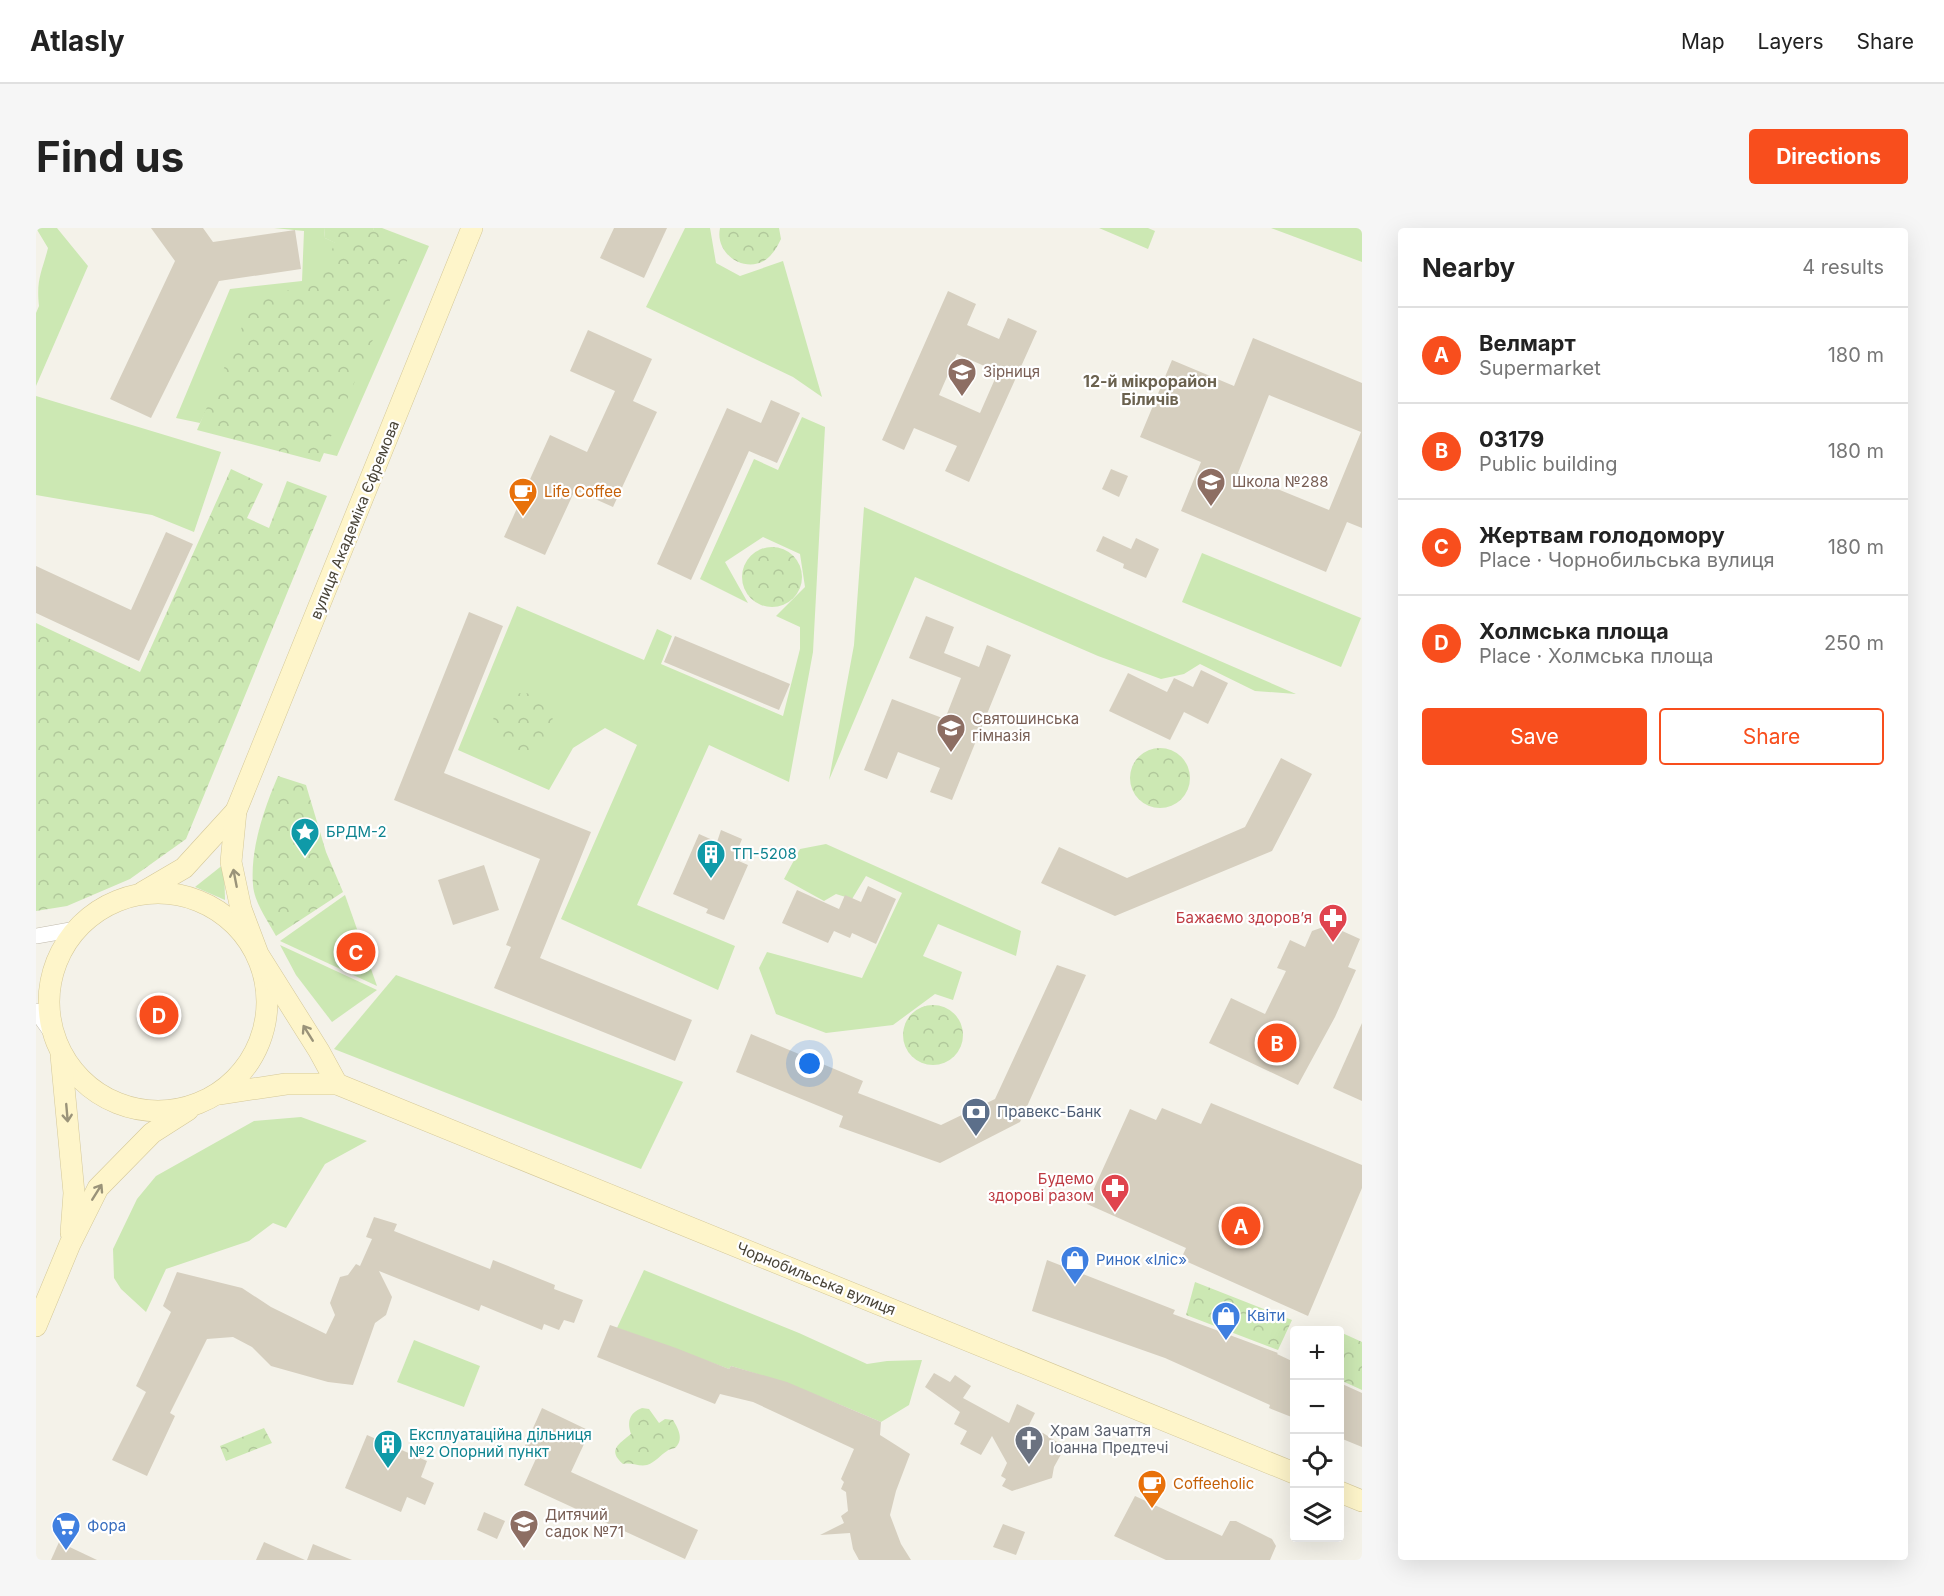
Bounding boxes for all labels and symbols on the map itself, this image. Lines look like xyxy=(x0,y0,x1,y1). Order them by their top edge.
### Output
school or university icon: Зірниця xyxy=(946,356,978,398)
place label: Зірниця xyxy=(983,362,1040,381)
district label: 12-й мікрорайон Біличів xyxy=(1083,371,1217,409)
street label: вулиця Академіка Єфремова xyxy=(306,418,403,622)
school or university icon: Школа №288 xyxy=(1195,466,1227,508)
place label: Школа №288 xyxy=(1232,472,1329,491)
cafe icon: Life Coffee xyxy=(507,476,539,518)
place label: Life Coffee xyxy=(544,482,622,501)
place label: Святошинська гімназія xyxy=(972,709,1079,745)
school or university icon: Святошинська гімназія xyxy=(935,712,967,754)
place icon: БРДМ-2 xyxy=(289,816,321,858)
place label: БРДМ-2 xyxy=(326,822,387,841)
building icon: ТП-5208 xyxy=(695,838,727,880)
place label: ТП-5208 xyxy=(732,844,797,863)
one-way arrow xyxy=(229,869,240,889)
pharmacy icon: Бажаємо здоровʼя xyxy=(1317,902,1349,944)
place label: Бажаємо здоровʼя xyxy=(1176,908,1312,927)
pin: C xyxy=(336,930,376,974)
pin: D xyxy=(140,992,178,1038)
pin: B xyxy=(1258,1020,1296,1066)
one-way arrow xyxy=(302,1025,314,1042)
your location xyxy=(795,1049,824,1078)
bank icon: Правекс-Банк xyxy=(960,1096,992,1138)
one-way arrow xyxy=(61,1102,72,1122)
place label: Правекс-Банк xyxy=(997,1102,1102,1121)
place label: Будемо здорові разом xyxy=(988,1169,1094,1205)
pharmacy icon: Будемо здорові разом xyxy=(1099,1172,1131,1214)
one-way arrow xyxy=(91,1184,103,1201)
pin: A xyxy=(1222,1204,1260,1248)
street label: Чорнобильська вулиця xyxy=(734,1238,899,1319)
shop icon: Ринок «Іліс» xyxy=(1059,1244,1091,1286)
place label: Ринок «Іліс» xyxy=(1096,1250,1187,1269)
shop icon: Квіти xyxy=(1210,1300,1242,1342)
place label: Квіти xyxy=(1247,1306,1285,1325)
place label: Храм Зачаття Іоанна Предтечі xyxy=(1050,1421,1168,1457)
church icon: Храм Зачаття Іоанна Предтечі xyxy=(1013,1424,1045,1466)
place label: Експлуатаційна дільниця №2 Опорний пункт xyxy=(409,1425,592,1461)
building icon: Експлуатаційна дільниця №2 Опорний пункт xyxy=(372,1428,404,1470)
cafe icon: Coffeeholic xyxy=(1136,1468,1168,1510)
place label: Coffeeholic xyxy=(1173,1474,1254,1493)
place label: Дитячий садок №71 xyxy=(545,1505,624,1541)
school or university icon: Дитячий садок №71 xyxy=(508,1508,540,1550)
supermarket icon: Фора xyxy=(50,1510,82,1552)
place label: Фора xyxy=(87,1516,126,1535)

